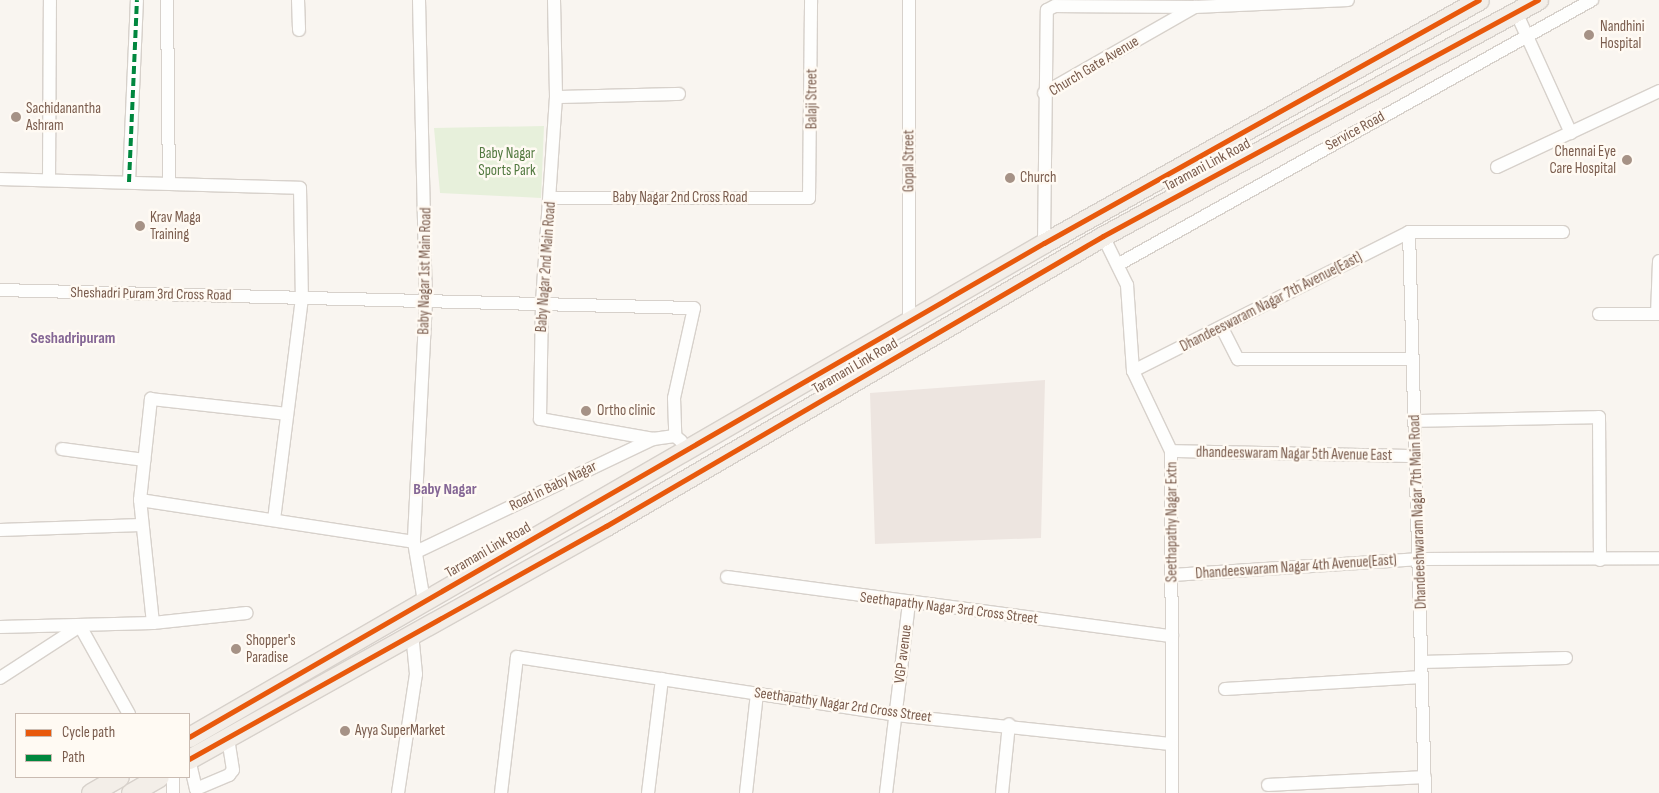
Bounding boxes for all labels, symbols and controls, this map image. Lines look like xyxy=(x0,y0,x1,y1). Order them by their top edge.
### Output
place label: Nandhini Hospital xyxy=(1600,17,1645,52)
marker: Nandhini Hospital xyxy=(1582,28,1596,42)
street label: Church Gate Avenue xyxy=(1046,32,1142,100)
street label: Balaji Street xyxy=(803,69,821,129)
place label: Sachidanantha Ashram xyxy=(26,99,101,134)
street label: Service Road xyxy=(1322,107,1388,155)
marker: Sachidanantha Ashram xyxy=(10,111,22,123)
street label: Gopal Street xyxy=(900,130,918,192)
street label: Taramani Link Road xyxy=(1161,135,1253,195)
place label: Chennai Eye Care Hospital xyxy=(1549,142,1616,177)
park label: Baby Nagar Sports Park xyxy=(478,144,536,179)
marker: Chennai Eye Care Hospital xyxy=(1620,153,1634,167)
place label: Church xyxy=(1020,169,1056,187)
marker: Church xyxy=(1004,172,1016,184)
street label: Baby Nagar 2nd Cross Road xyxy=(612,189,748,207)
street label: Baby Nagar 2nd Main Road xyxy=(532,201,560,333)
street label: Baby Nagar 1st Main Road xyxy=(415,207,435,335)
place label: Krav Maga Training xyxy=(150,208,201,243)
marker: Krav Maga Training xyxy=(134,220,146,232)
street label: Dhandeeswaram Nagar 7th Avenue(East) xyxy=(1177,248,1365,356)
street label: Sheshadri Puram 3rd Cross Road xyxy=(70,284,232,304)
district label: Seshadripuram xyxy=(31,329,115,349)
street label: Taramani Link Road xyxy=(809,334,901,398)
place label: Ortho clinic xyxy=(597,402,656,420)
marker: Ortho clinic xyxy=(579,404,593,418)
street label: Dhandeeshwaram Nagar 7th Main Road xyxy=(1406,415,1430,609)
street label: dhandeeswaram Nagar 5th Avenue East xyxy=(1196,443,1392,465)
street label: Road in Baby Nagar xyxy=(506,457,600,515)
street label: Seethapathy Nagar Extn xyxy=(1163,462,1181,582)
district label: Baby Nagar xyxy=(413,480,477,500)
street label: Taramani Link Road xyxy=(442,518,534,582)
street label: Dhandeeswaram Nagar 4th Avenue(East) xyxy=(1195,551,1397,583)
street label: Seethapathy Nagar 3rd Cross Street xyxy=(859,588,1039,628)
street label: VGP avenue xyxy=(890,624,916,684)
place label: Shopper's Paradise xyxy=(246,631,296,666)
marker: Shopper's Paradise xyxy=(230,643,242,655)
street label: Seethapathy Nagar 2rd Cross Street xyxy=(753,684,933,726)
legend xyxy=(15,713,190,778)
place label: Ayya SuperMarket xyxy=(355,722,445,740)
text: Cycle path xyxy=(62,723,115,742)
marker: Ayya SuperMarket xyxy=(339,725,351,737)
text: Path xyxy=(62,748,85,767)

